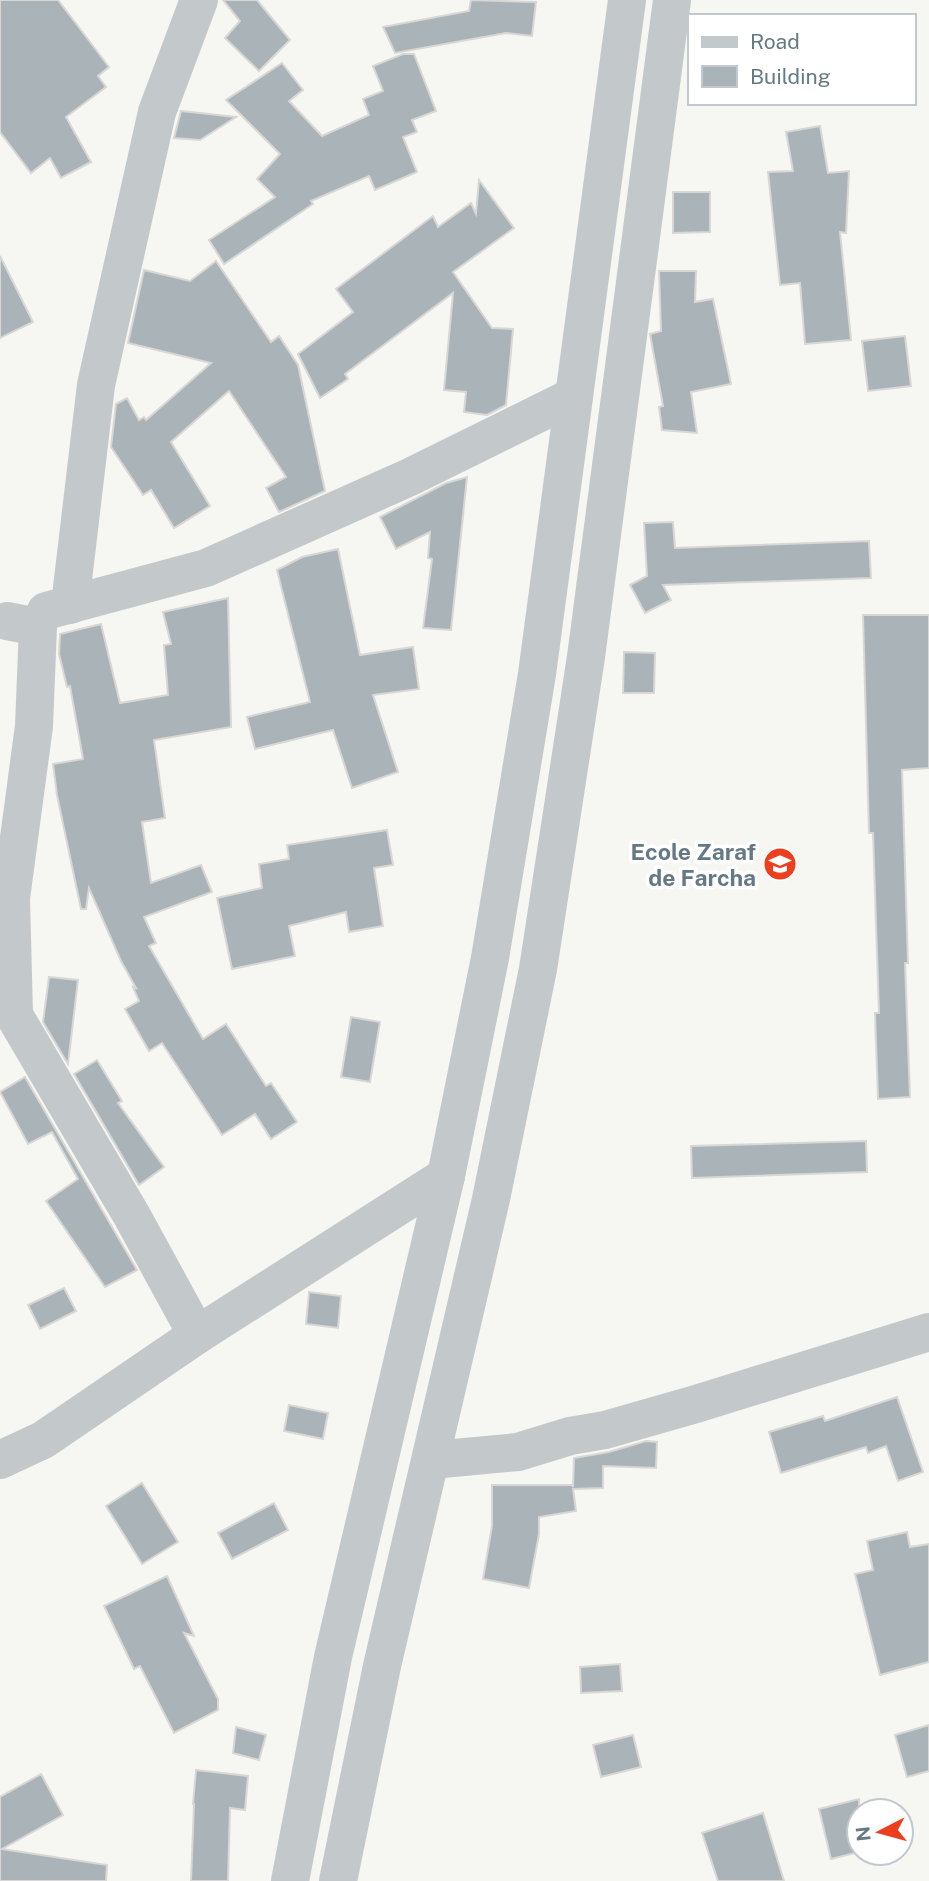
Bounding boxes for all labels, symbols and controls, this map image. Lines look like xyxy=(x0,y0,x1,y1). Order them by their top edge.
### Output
legend xyxy=(688,14,915,105)
text: Road xyxy=(750,29,800,54)
text: Building xyxy=(750,64,831,89)
place label: Ecole Zaraf de Farcha xyxy=(631,838,756,891)
school or university icon: Ecole Zaraf de Farcha xyxy=(761,845,799,883)
north arrow xyxy=(845,1797,915,1867)
text: N xyxy=(851,1825,875,1842)

